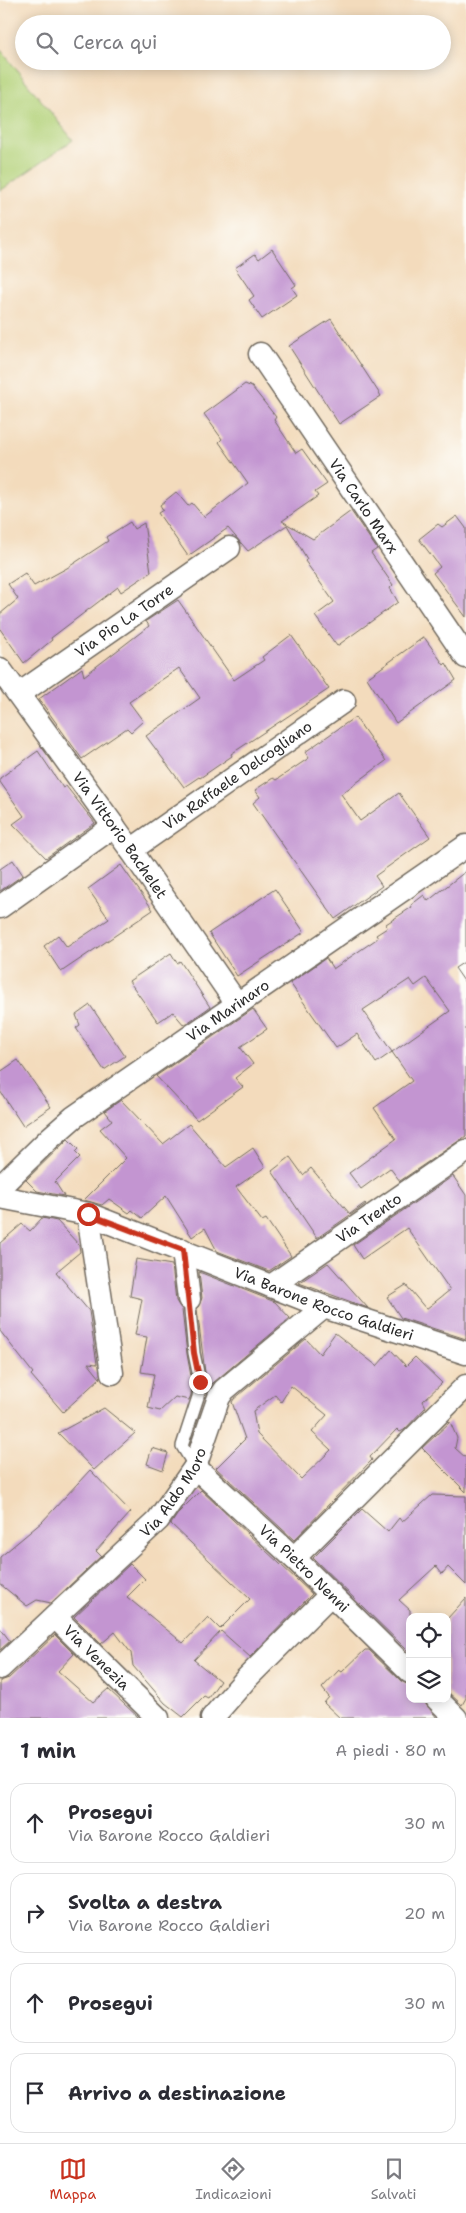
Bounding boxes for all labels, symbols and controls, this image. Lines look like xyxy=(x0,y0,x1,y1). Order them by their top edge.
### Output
search box xyxy=(15,15,451,70)
icon: search xyxy=(33,29,61,57)
text: Cerca qui xyxy=(73,30,157,55)
street label: Via Carlo Marx xyxy=(324,455,403,558)
street label: Via Pio La Torre xyxy=(71,580,177,662)
street label: Via Raffaele Delcogliano xyxy=(159,716,316,835)
street label: Via Vittorio Bachelet xyxy=(68,768,172,903)
street label: Via Marinaro xyxy=(183,975,273,1046)
street label: Via Trento xyxy=(332,1189,406,1248)
route start xyxy=(77,1203,100,1226)
street label: Via Barone Rocco Galdieri xyxy=(231,1262,416,1345)
route end xyxy=(189,1371,212,1394)
street label: Via Aldo Moro xyxy=(135,1445,211,1542)
street label: Via Pietro Nenni xyxy=(254,1520,354,1617)
map controls xyxy=(406,1613,451,1703)
button: locate xyxy=(406,1613,451,1658)
street label: Via Venezia xyxy=(59,1621,134,1695)
button: layers xyxy=(406,1658,451,1703)
text: 1 min xyxy=(20,1737,76,1765)
text: A piedi · 80 m xyxy=(336,1740,446,1761)
text: Prosegui xyxy=(68,1800,153,1825)
icon: ahead xyxy=(21,1809,49,1837)
text: 30 m xyxy=(404,1813,445,1834)
text: Via Barone Rocco Galdieri xyxy=(68,1825,270,1846)
text: Svolta a destra xyxy=(68,1890,222,1915)
icon: right xyxy=(21,1899,49,1927)
text: 20 m xyxy=(404,1903,445,1924)
text: Via Barone Rocco Galdieri xyxy=(68,1915,270,1936)
icon: ahead xyxy=(21,1989,49,2017)
text: Prosegui xyxy=(68,1991,153,2016)
text: 30 m xyxy=(404,1993,445,2014)
icon: arrive xyxy=(21,2079,49,2107)
text: Arrivo a destinazione xyxy=(68,2081,286,2106)
tab: Mappa xyxy=(50,2155,96,2203)
tab: Indicazioni xyxy=(195,2155,272,2203)
tab: Salvati xyxy=(371,2155,416,2203)

